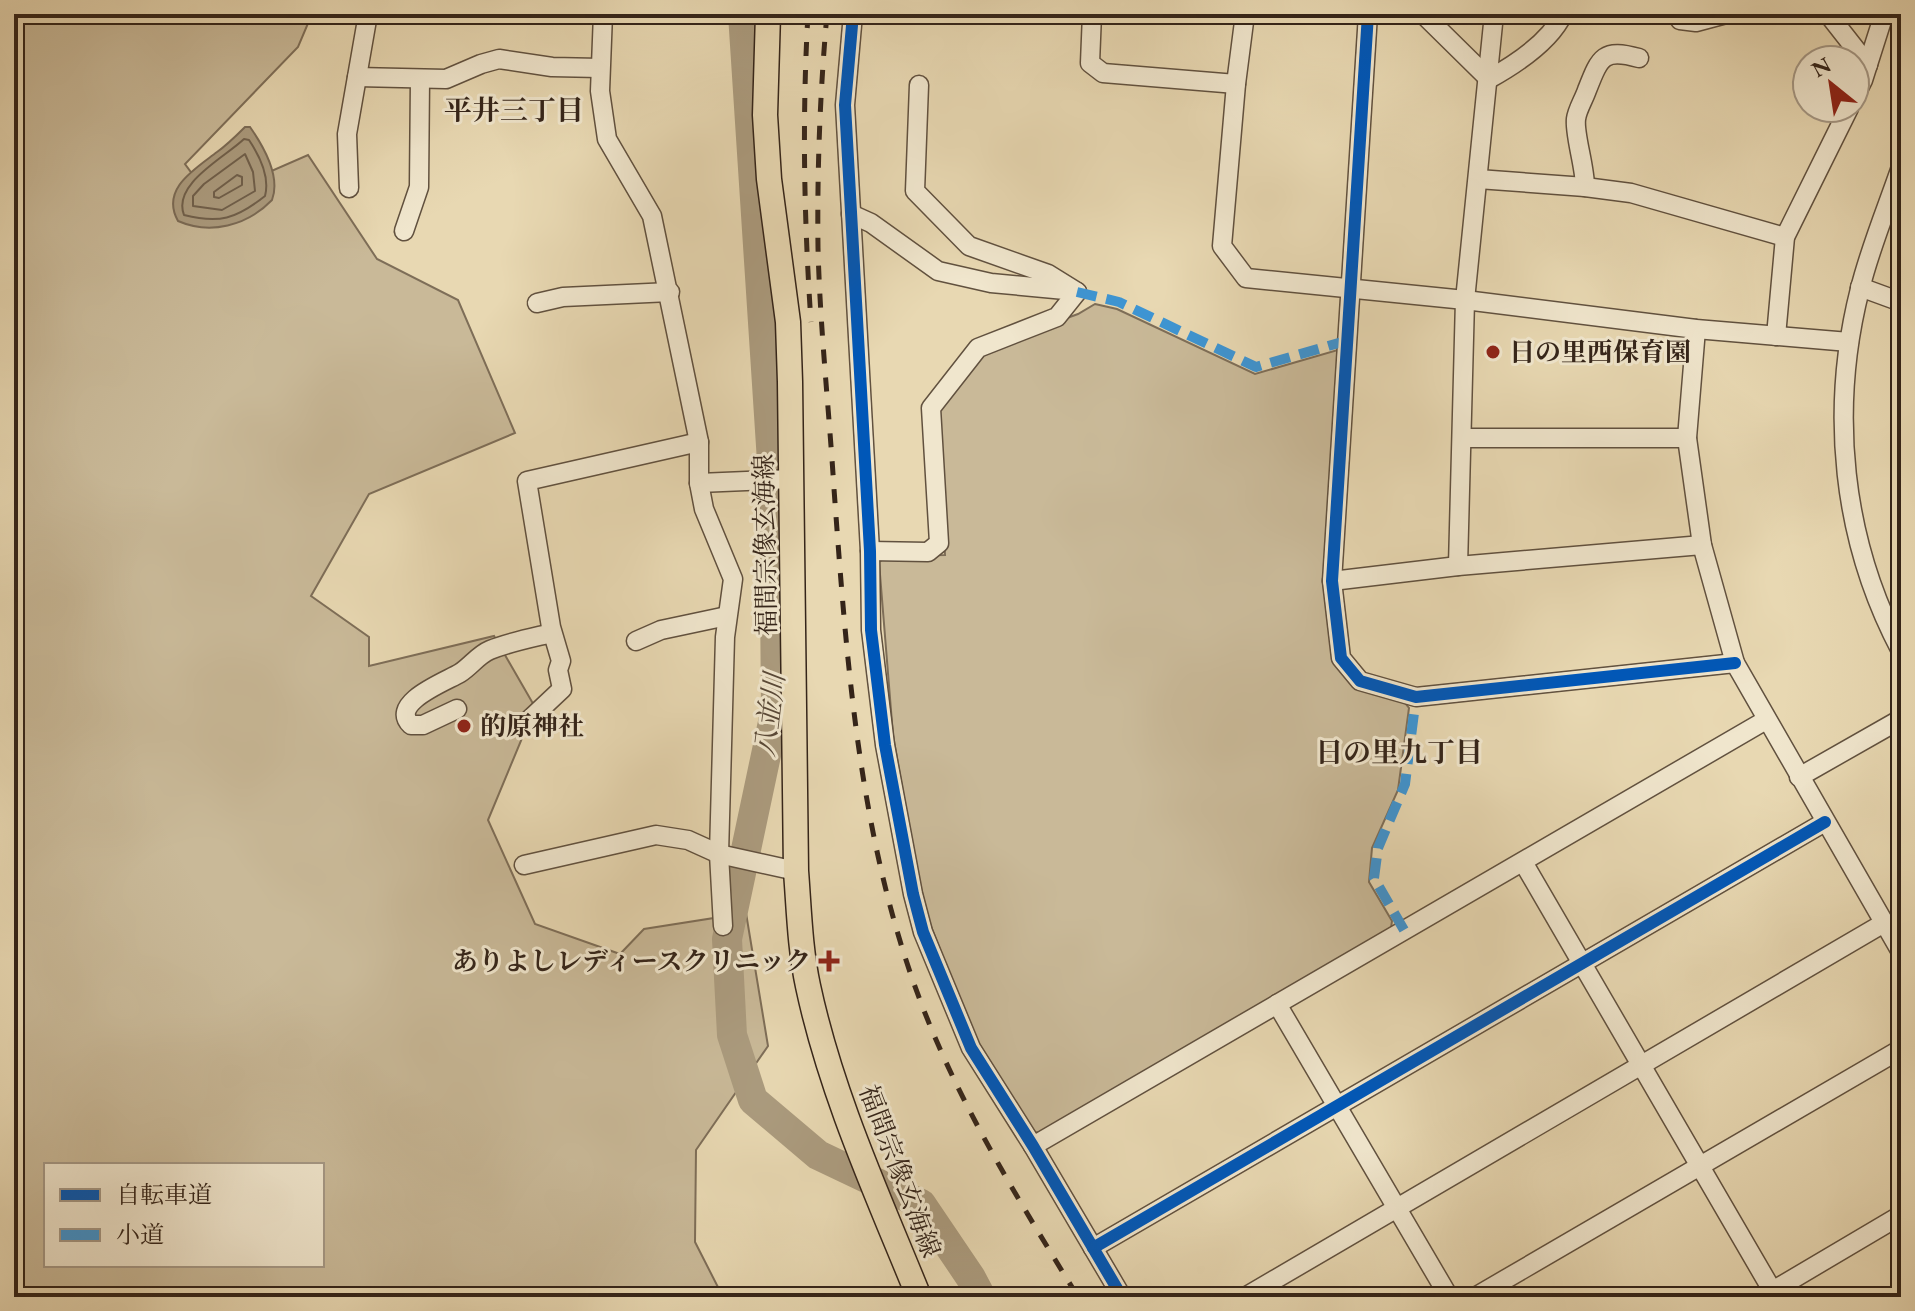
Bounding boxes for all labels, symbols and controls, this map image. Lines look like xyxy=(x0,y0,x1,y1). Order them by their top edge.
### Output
north arrow xyxy=(1791,44,1871,124)
text: N xyxy=(1806,50,1836,84)
district label: 平井三丁目 xyxy=(444,92,584,128)
place label: 日の里西保育園 xyxy=(1509,335,1691,369)
marker: 日の里西保育園 xyxy=(1484,343,1502,361)
street label: 福間宗像玄海線 xyxy=(746,454,784,636)
water label: 八並川 xyxy=(746,668,792,759)
place label: 的原神社 xyxy=(480,709,584,743)
marker: 的原神社 xyxy=(455,717,473,735)
district label: 日の里九丁目 xyxy=(1315,734,1483,770)
place label: ありよしレディースクリニック xyxy=(452,944,811,978)
marker: ありよしレディースクリニック xyxy=(818,950,840,972)
street label: 福間宗像玄海線 xyxy=(852,1080,948,1262)
legend xyxy=(44,1163,324,1267)
text: 自転車道 xyxy=(116,1179,212,1210)
text: 小道 xyxy=(116,1219,164,1250)

